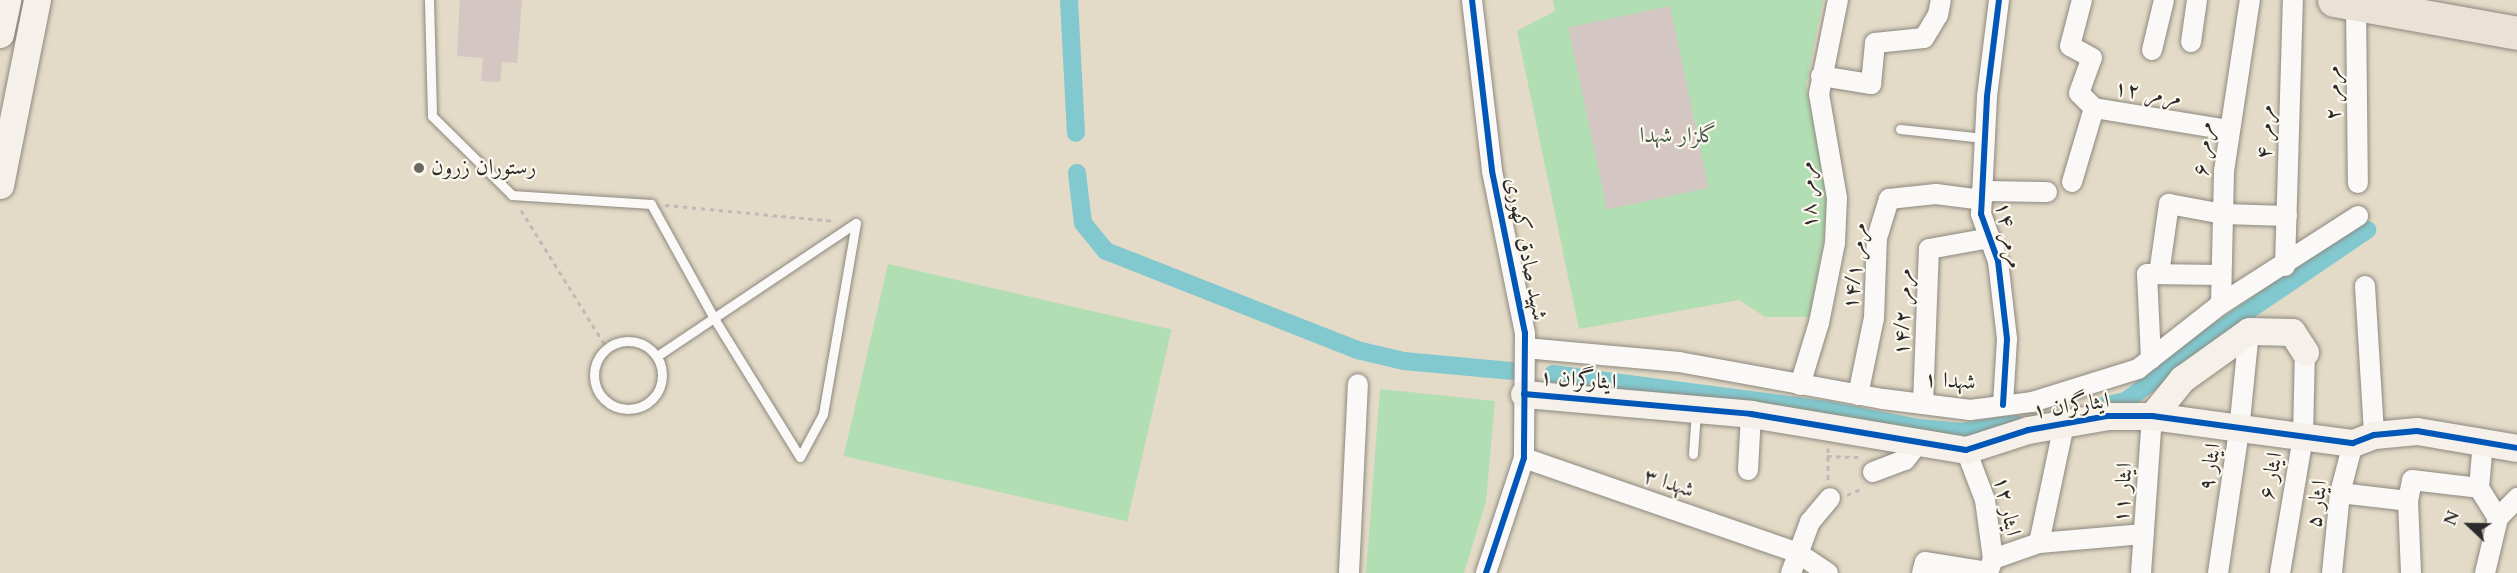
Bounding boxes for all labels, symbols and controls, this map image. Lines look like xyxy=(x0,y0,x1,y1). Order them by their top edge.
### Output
street label: مرمر ۲ xyxy=(2319,65,2347,121)
street label: مرمر ۱۲ xyxy=(2113,75,2183,111)
street label: مرمر ۴ xyxy=(2251,104,2279,160)
street label: مرمر ۶ xyxy=(2187,121,2219,177)
park label: گلزار شهدا xyxy=(1640,123,1716,149)
place label: رستوران زرون xyxy=(431,155,536,181)
street label: مرمر ۱۸ xyxy=(1792,160,1824,230)
marker: رستوران زرون xyxy=(412,161,426,175)
street label: شهید صادق کهوری xyxy=(1499,175,1553,323)
street label: مرمر ۱۴ xyxy=(1989,199,2029,271)
street label: مرمر ۱۴/۱ xyxy=(1837,221,1873,311)
street label: مرمر ۱۴/۲ xyxy=(1888,268,1918,356)
street label: ایثارگران ۱ xyxy=(1539,364,1617,396)
street label: شهدا ۱ xyxy=(1923,366,1977,396)
street label: ایثارگران ۱ xyxy=(2031,388,2111,424)
street label: ایثار ۹ xyxy=(2193,441,2227,493)
street label: ایثار ۶ xyxy=(2254,450,2288,502)
street label: شهدا ۳ xyxy=(1640,462,1698,504)
street label: ایثار ۱۱ xyxy=(2108,462,2138,524)
street label: ایثار ۱۲ xyxy=(1988,474,2026,538)
street label: ایثار ۵ xyxy=(2301,479,2333,529)
north arrow xyxy=(2439,495,2499,555)
text: N xyxy=(2440,508,2465,529)

